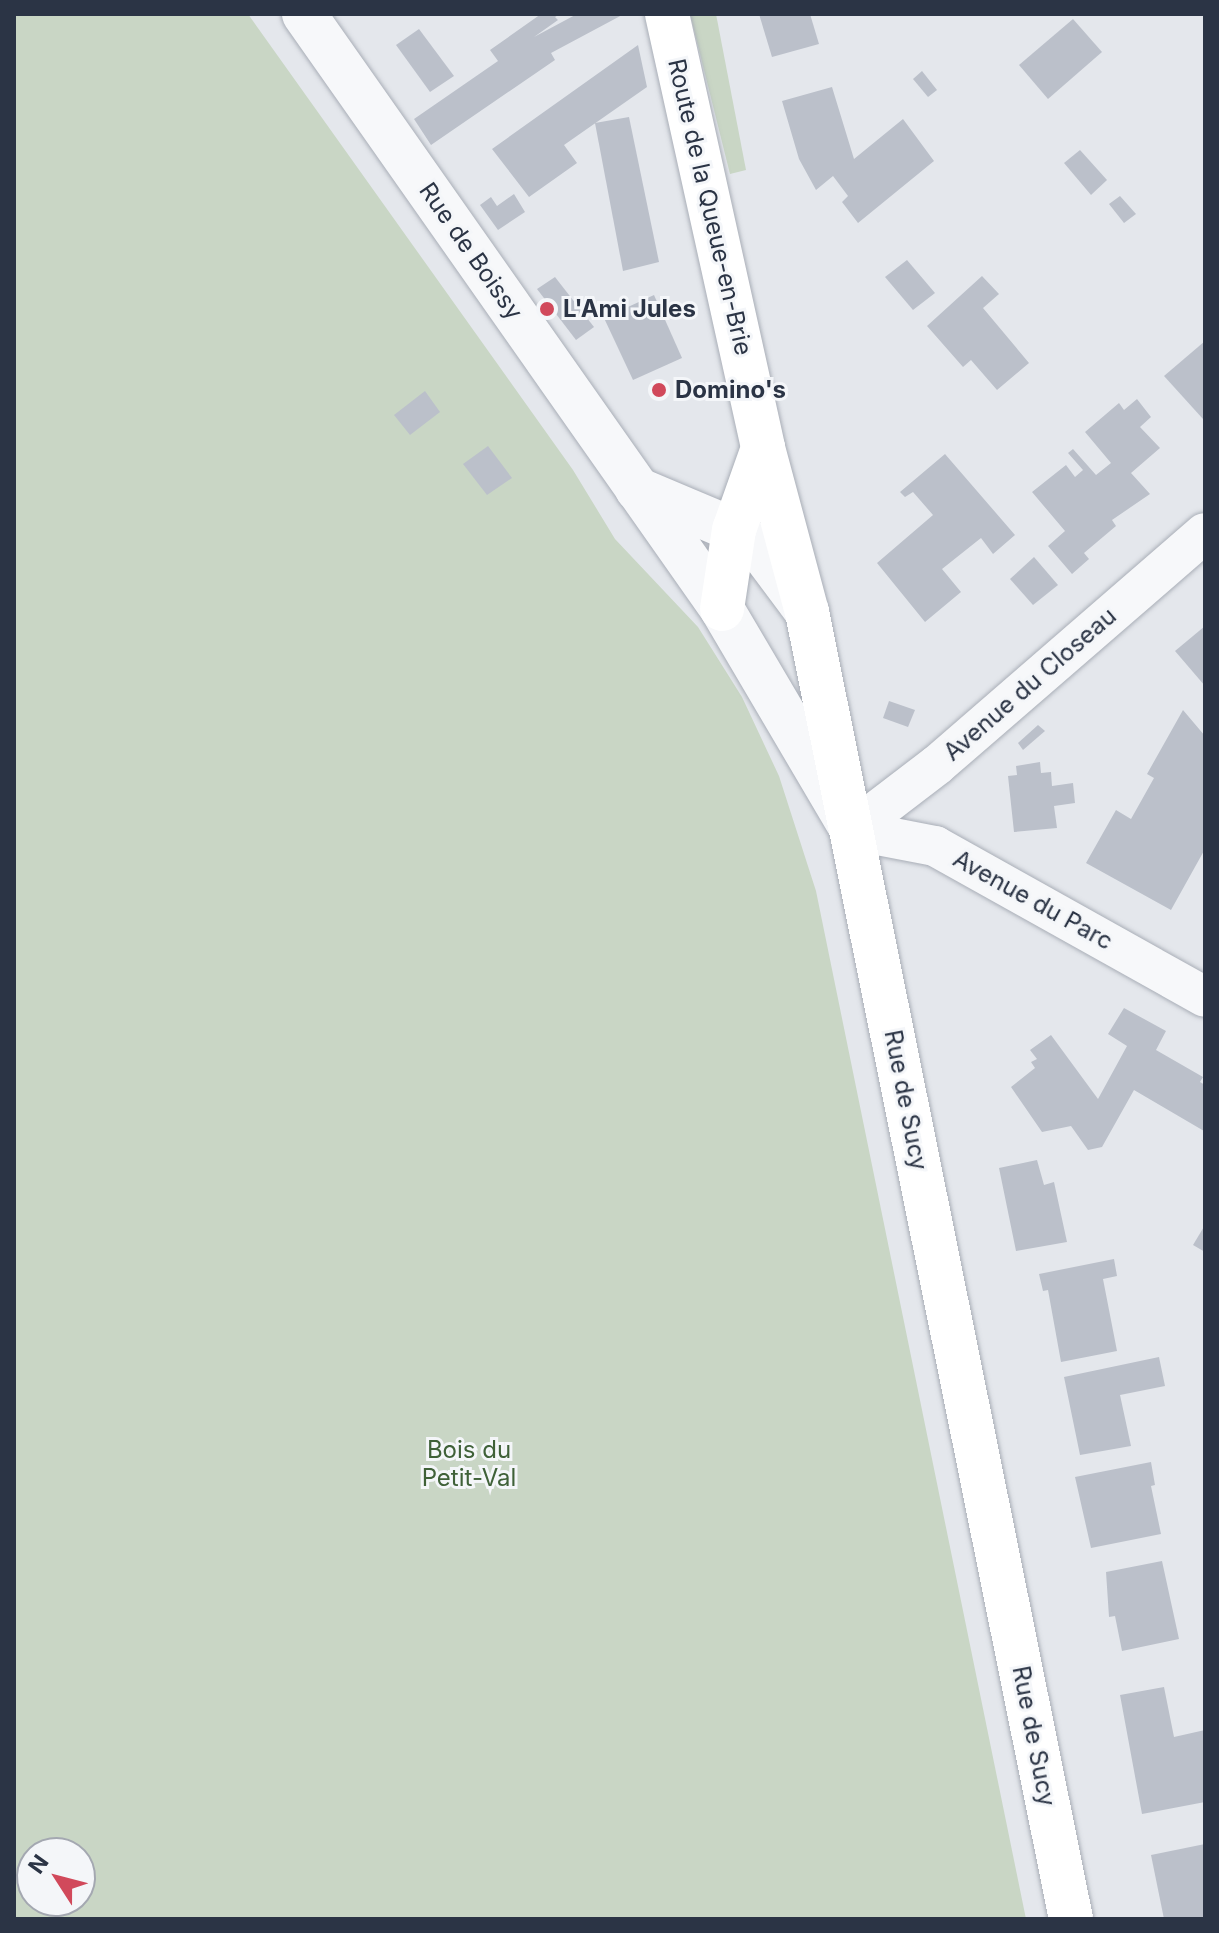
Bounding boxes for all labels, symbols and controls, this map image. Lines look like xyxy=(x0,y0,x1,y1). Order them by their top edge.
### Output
street label: Route de la Queue-en-Brie xyxy=(662,56,758,358)
street label: Rue de Boissy xyxy=(413,177,529,325)
place label: L'Ami Jules xyxy=(563,295,696,323)
marker: L'Ami Jules xyxy=(538,300,556,318)
place label: Domino's xyxy=(675,376,786,404)
marker: Domino's xyxy=(650,381,668,399)
street label: Avenue du Closeau xyxy=(938,601,1122,767)
street label: Avenue du Parc xyxy=(948,844,1118,956)
street label: Rue de Sucy xyxy=(878,1027,934,1173)
park label: Bois du Petit-Val xyxy=(422,1436,516,1492)
street label: Rue de Sucy xyxy=(1006,1663,1062,1809)
north arrow xyxy=(16,1837,96,1917)
text: N xyxy=(23,1850,54,1878)

